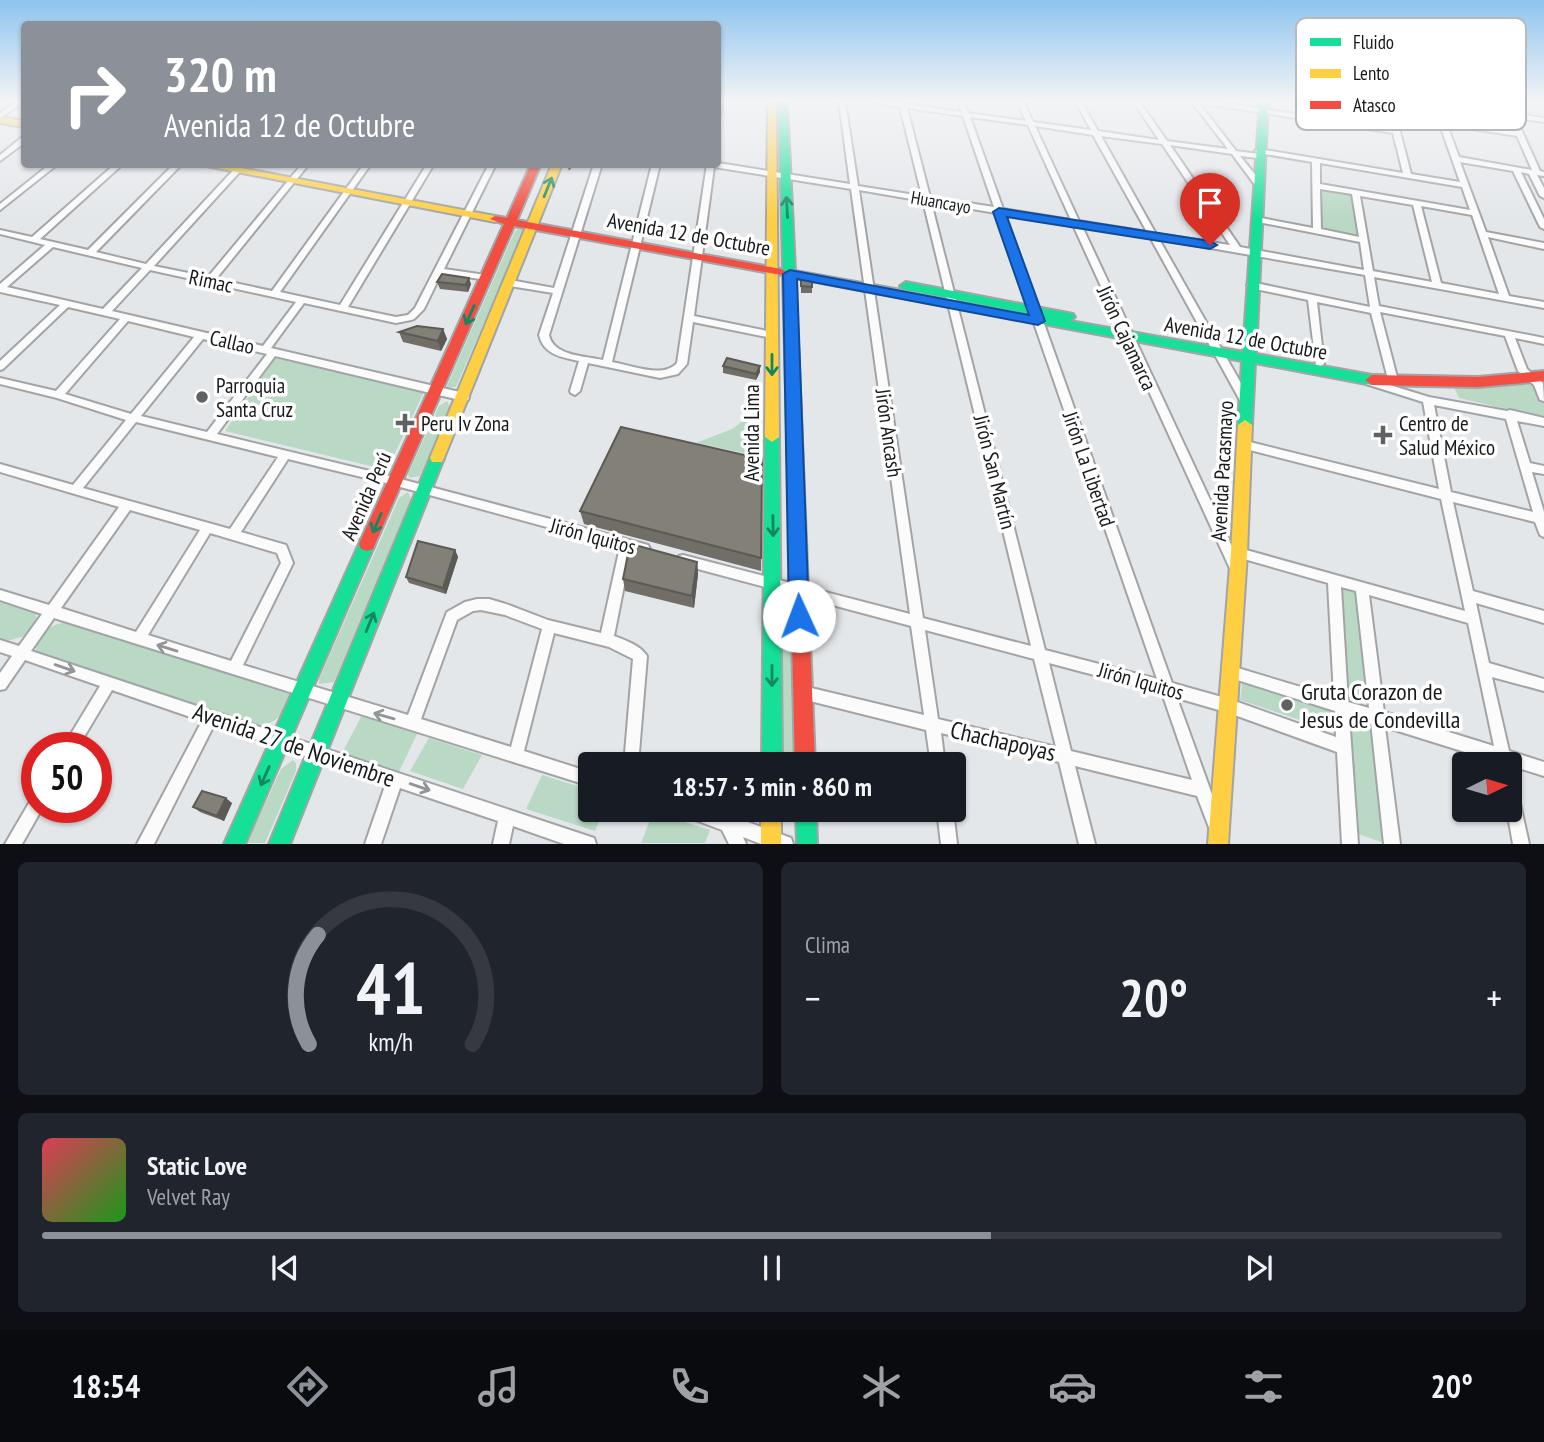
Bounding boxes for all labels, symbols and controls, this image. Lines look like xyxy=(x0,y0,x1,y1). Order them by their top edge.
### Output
legend xyxy=(1296,18,1526,130)
text: Fluido xyxy=(1353,30,1394,54)
text: 320 m xyxy=(164,42,277,106)
icon: right xyxy=(49,49,140,140)
text: Lento xyxy=(1353,61,1390,85)
text: Atasco xyxy=(1353,93,1396,117)
text: Avenida 12 de Octubre xyxy=(164,104,415,146)
pin xyxy=(1180,173,1240,245)
one-way arrow xyxy=(543,177,556,199)
icon: arrive xyxy=(1191,184,1229,222)
street label: Huancayo xyxy=(909,185,973,219)
one-way arrow xyxy=(781,196,794,219)
street label: Avenida 12 de Octubre xyxy=(605,206,773,262)
street label: Rimac xyxy=(187,263,236,299)
street label: Jirón Cajamarca xyxy=(1091,280,1163,395)
one-way arrow xyxy=(463,304,476,325)
street label: Avenida 12 de Octubre xyxy=(1162,310,1330,366)
street label: Callao xyxy=(207,324,257,360)
one-way arrow xyxy=(765,354,779,377)
place label: Parroquia Santa Cruz xyxy=(216,372,293,423)
street label: Avenida Lima xyxy=(738,384,765,482)
street label: Jirón Ancash xyxy=(869,386,909,479)
marker: Parroquia Santa Cruz xyxy=(194,389,210,405)
street label: Avenida Pacasmayo xyxy=(1205,400,1239,542)
street label: Jirón La Libertad xyxy=(1056,407,1121,530)
place label: Peru Iv Zona xyxy=(421,410,510,437)
place label: Centro de Salud México xyxy=(1399,410,1495,461)
street label: Jirón San Martín xyxy=(968,411,1022,532)
marker: Peru Iv Zona xyxy=(395,413,415,433)
marker: Centro de Salud México xyxy=(1373,425,1393,445)
street label: Avenida Perú xyxy=(335,447,397,545)
street label: Jirón Iquitos xyxy=(546,511,639,560)
one-way arrow xyxy=(370,512,383,533)
one-way arrow xyxy=(766,514,779,537)
position arrow xyxy=(762,579,836,653)
one-way arrow xyxy=(365,612,378,633)
one-way arrow xyxy=(156,640,178,653)
street label: Jirón Iquitos xyxy=(1094,656,1187,706)
one-way arrow xyxy=(53,663,75,675)
one-way arrow xyxy=(765,664,779,687)
place label: Gruta Corazon de Jesus de Condevilla xyxy=(1300,676,1460,735)
street label: Avenida 27 de Noviembre xyxy=(189,696,399,794)
marker: Gruta Corazon de Jesus de Condevilla xyxy=(1279,697,1295,713)
one-way arrow xyxy=(373,708,395,721)
street label: Chachapoyas xyxy=(947,714,1059,768)
speed limit sign: 50 xyxy=(21,732,112,823)
north arrow xyxy=(1452,752,1522,822)
map controls xyxy=(1452,752,1522,822)
one-way arrow xyxy=(258,764,271,786)
text: 18:57 · 3 min · 860 m xyxy=(672,770,872,803)
one-way arrow xyxy=(408,782,430,794)
text: Clima xyxy=(805,930,850,959)
text: 41 xyxy=(356,941,425,1035)
text: 20° xyxy=(1119,964,1188,1031)
text: − xyxy=(805,973,821,1022)
text: + xyxy=(1486,973,1502,1022)
text: km/h xyxy=(368,1026,413,1058)
text: Static Love xyxy=(147,1149,247,1182)
text: Velvet Ray xyxy=(147,1182,230,1211)
icon: previous xyxy=(266,1249,304,1287)
icon: pause xyxy=(753,1249,791,1287)
icon: next xyxy=(1240,1249,1278,1287)
icon: directions xyxy=(283,1362,332,1411)
icon: music xyxy=(474,1362,523,1411)
icon: phone xyxy=(665,1362,714,1411)
icon: climate xyxy=(857,1362,906,1411)
icon: car xyxy=(1048,1362,1097,1411)
icon: filters xyxy=(1239,1362,1288,1411)
text: 18:54 xyxy=(71,1365,140,1407)
text: 20° xyxy=(1431,1365,1473,1407)

